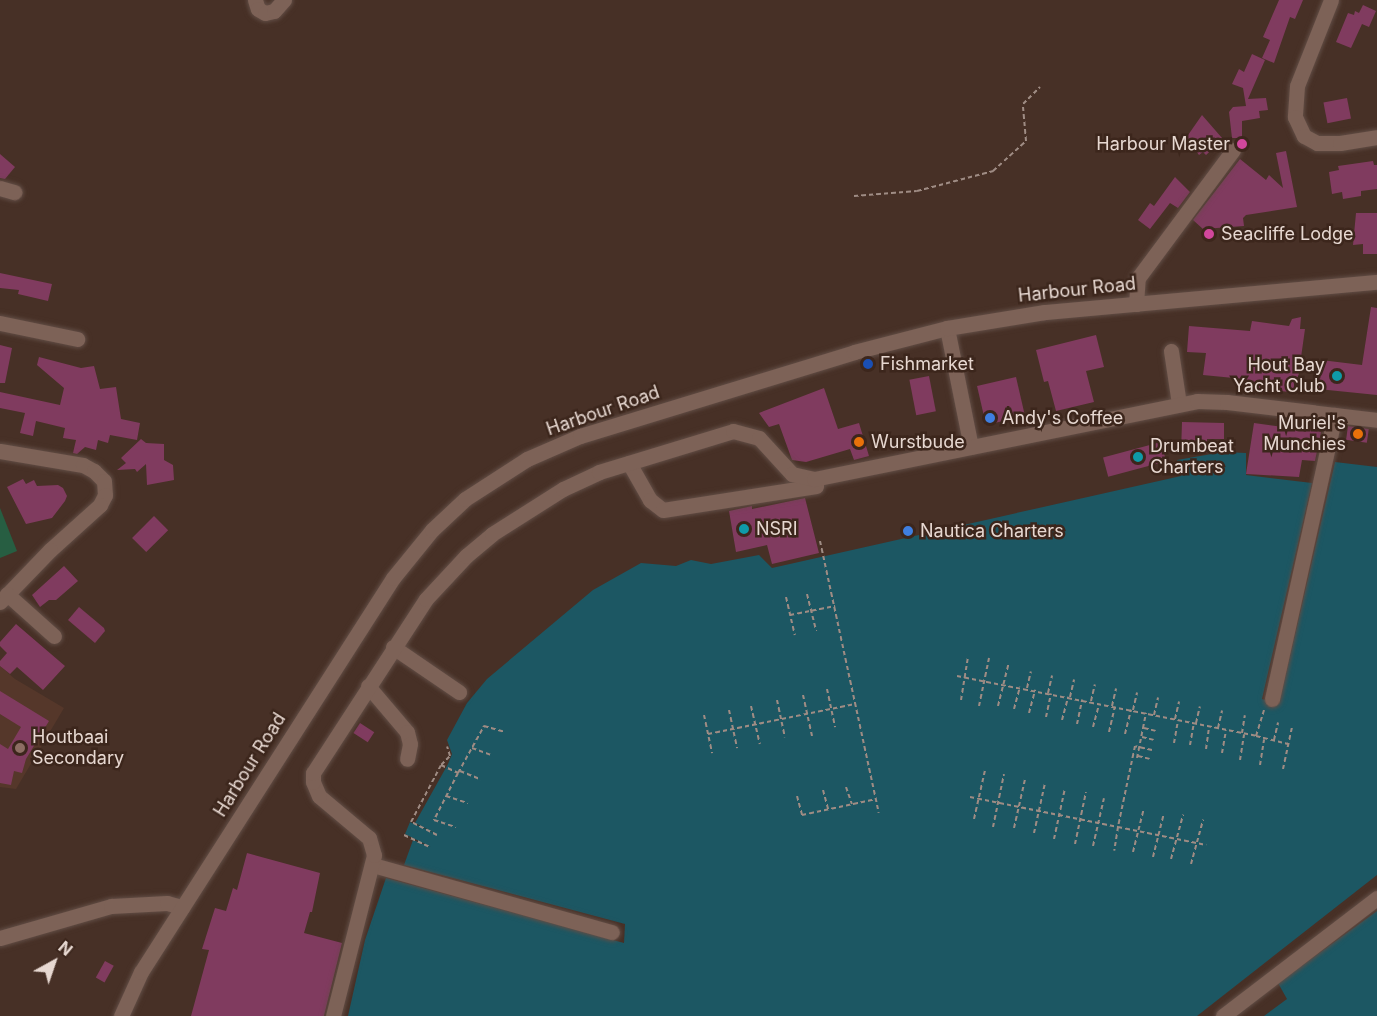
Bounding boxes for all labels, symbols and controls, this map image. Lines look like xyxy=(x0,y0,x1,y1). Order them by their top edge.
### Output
place label: Harbour Master xyxy=(1096,133,1230,155)
marker: Harbour Master xyxy=(1235,137,1249,151)
place label: Seacliffe Lodge xyxy=(1221,223,1354,245)
marker: Seacliffe Lodge xyxy=(1202,227,1216,241)
street label: Harbour Road xyxy=(1017,273,1137,307)
place label: Fishmarket xyxy=(880,353,974,375)
place label: Hout Bay Yacht Club xyxy=(1233,355,1325,398)
marker: Fishmarket xyxy=(861,357,875,371)
marker: Hout Bay Yacht Club xyxy=(1330,369,1344,383)
street label: Harbour Road xyxy=(544,382,662,440)
place label: Andy's Coffee xyxy=(1002,407,1123,429)
marker: Andy's Coffee xyxy=(983,411,997,425)
place label: Muriel's Munchies xyxy=(1263,413,1346,456)
marker: Muriel's Munchies xyxy=(1351,427,1365,441)
place label: Wurstbude xyxy=(871,431,965,453)
marker: Wurstbude xyxy=(852,435,866,449)
place label: Drumbeat Charters xyxy=(1150,436,1234,478)
marker: Drumbeat Charters xyxy=(1131,450,1145,464)
place label: NSRI xyxy=(756,518,798,540)
place label: Nautica Charters xyxy=(920,520,1064,542)
marker: NSRI xyxy=(737,522,751,536)
marker: Nautica Charters xyxy=(901,524,915,538)
street label: Harbour Road xyxy=(210,709,290,821)
place label: Houtbaai Secondary xyxy=(32,727,124,770)
marker: Houtbaai Secondary xyxy=(13,741,27,755)
north arrow xyxy=(24,932,84,992)
text: N xyxy=(54,937,77,960)

